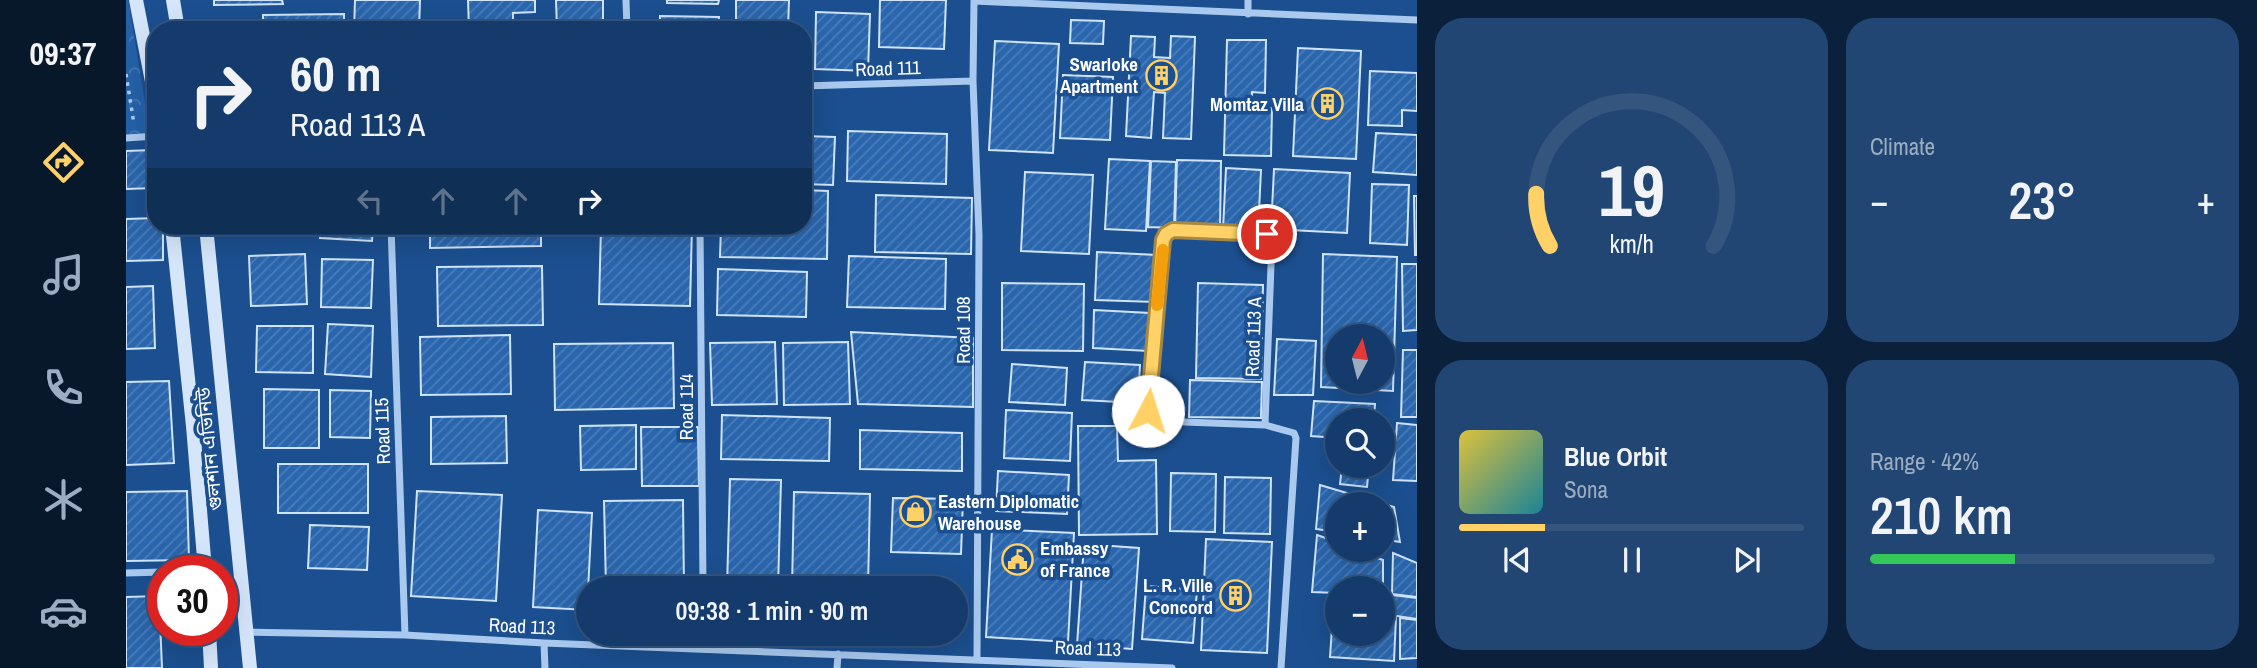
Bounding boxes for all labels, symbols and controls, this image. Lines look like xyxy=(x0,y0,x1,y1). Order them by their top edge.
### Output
text: 09:37 xyxy=(29,32,97,75)
text: 60 m xyxy=(290,40,382,106)
icon: right xyxy=(175,49,266,140)
place label: Swarloke Apartment xyxy=(1060,51,1138,99)
street label: Road 111 xyxy=(855,54,921,82)
building icon: Swarloke Apartment xyxy=(1144,58,1178,92)
building icon: Momtaz Villa xyxy=(1310,87,1344,121)
place label: Momtaz Villa xyxy=(1210,91,1304,117)
text: Road 113 A xyxy=(290,103,425,146)
text: Climate xyxy=(1870,131,1935,162)
icon: directions xyxy=(39,138,88,187)
text: 19 xyxy=(1598,141,1665,239)
text: 23° xyxy=(2008,165,2077,235)
text: − xyxy=(1870,175,1888,226)
text: + xyxy=(2197,175,2215,226)
icon: left xyxy=(351,182,389,220)
icon: ahead xyxy=(424,182,462,220)
icon: ahead xyxy=(497,182,535,220)
icon: right xyxy=(570,182,608,220)
pin xyxy=(1237,204,1297,264)
icon: arrive xyxy=(1248,215,1286,253)
text: km/h xyxy=(1609,227,1654,261)
icon: music xyxy=(39,250,88,299)
street label: Road 108 xyxy=(950,296,976,364)
street label: Road 113 A xyxy=(1239,296,1267,378)
north arrow xyxy=(1325,324,1395,394)
map controls xyxy=(1325,324,1395,646)
icon: phone xyxy=(39,363,88,412)
street label: Road 114 xyxy=(673,373,699,440)
position arrow xyxy=(1111,374,1185,448)
street label: গুলশান এভিনিউ xyxy=(190,385,228,512)
street label: Road 115 xyxy=(368,397,396,465)
button: search xyxy=(1325,408,1395,478)
text: Blue Orbit xyxy=(1564,439,1667,474)
text: Range · 42% xyxy=(1870,446,1979,477)
text: Sona xyxy=(1564,474,1608,505)
icon: climate xyxy=(39,475,88,524)
text: 210 km xyxy=(1870,480,2013,550)
place label: Eastern Diplomatic Warehouse xyxy=(938,488,1079,536)
button: + xyxy=(1325,492,1395,562)
shop icon: Eastern Diplomatic Warehouse xyxy=(898,495,932,529)
place label: Embassy of France xyxy=(1040,535,1110,583)
icon: previous xyxy=(1498,541,1536,579)
icon: pause xyxy=(1613,541,1651,579)
icon: next xyxy=(1728,541,1766,579)
public building icon: Embassy of France xyxy=(1000,542,1034,576)
speed limit sign: 30 xyxy=(147,555,238,646)
place label: L. R. Ville Concord xyxy=(1143,572,1213,620)
button: − xyxy=(1325,576,1395,646)
building icon: L. R. Ville Concord xyxy=(1219,579,1253,613)
icon: car xyxy=(39,587,88,636)
text: 09:38 · 1 min · 90 m xyxy=(676,593,868,628)
street label: Road 113 xyxy=(488,611,556,641)
street label: Road 113 xyxy=(1054,634,1122,662)

